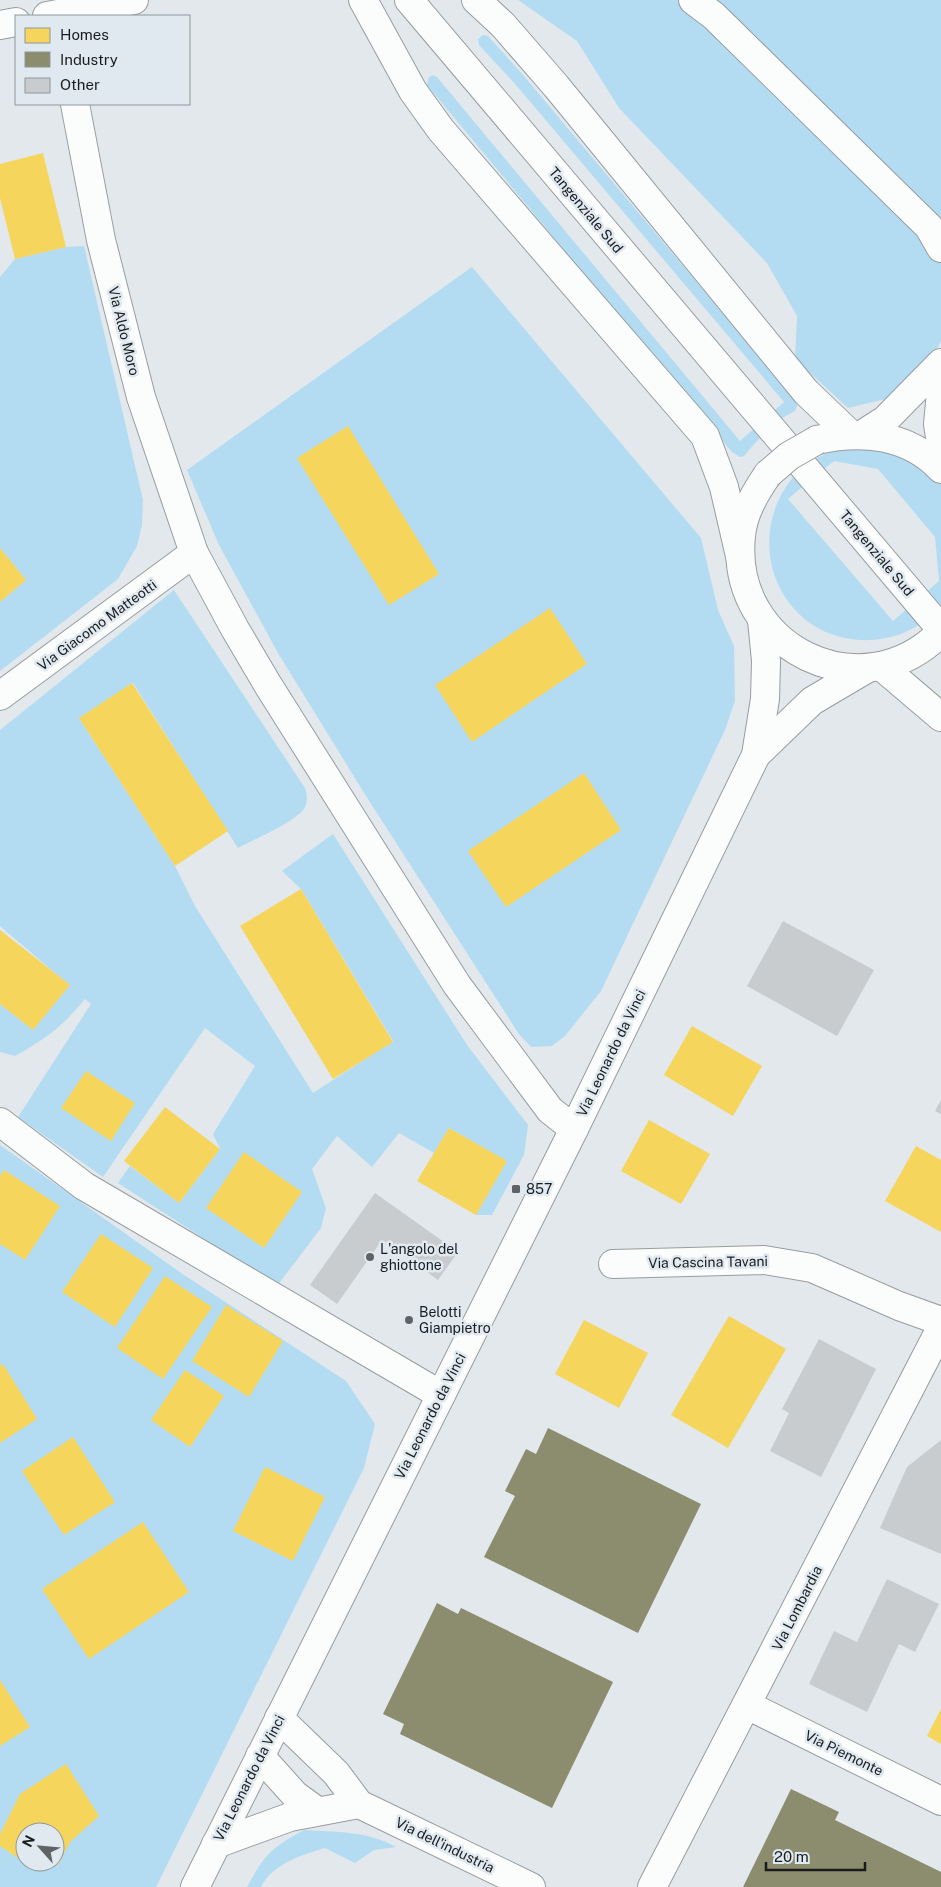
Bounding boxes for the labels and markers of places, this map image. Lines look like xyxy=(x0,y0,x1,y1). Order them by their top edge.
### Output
place label: 857 xyxy=(526,1181,552,1197)
marker: 857 xyxy=(510,1183,522,1195)
place label: L'angolo del ghiottone xyxy=(380,1241,458,1273)
marker: L'angolo del ghiottone xyxy=(364,1251,376,1263)
place label: Belotti Giampietro xyxy=(419,1304,491,1336)
marker: Belotti Giampietro xyxy=(403,1314,415,1326)

